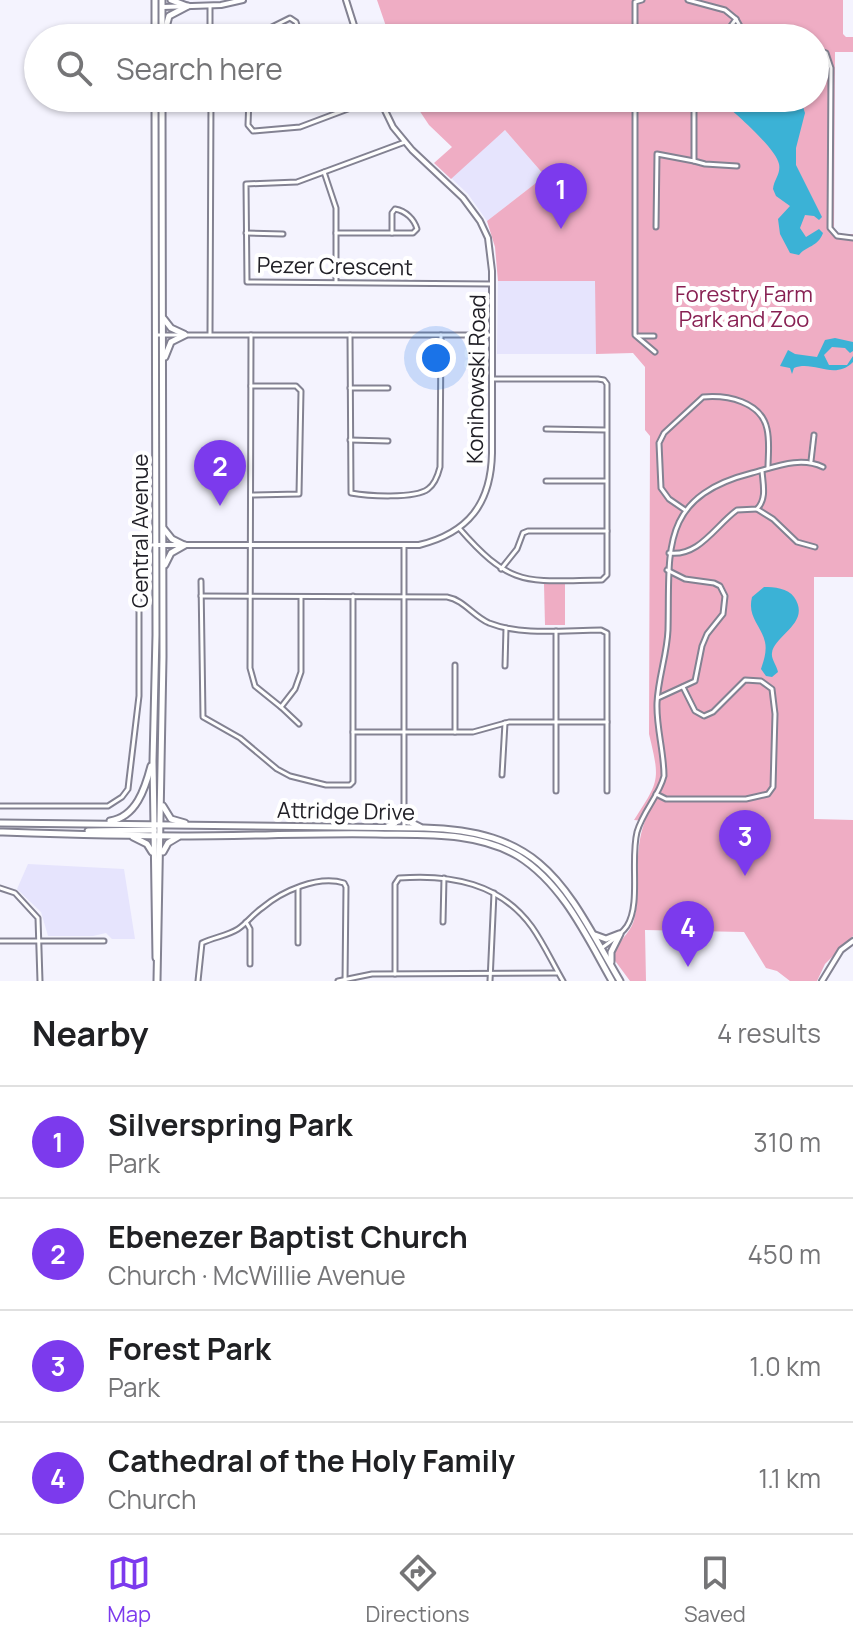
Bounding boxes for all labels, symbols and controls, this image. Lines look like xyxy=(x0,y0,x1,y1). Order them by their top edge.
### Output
search box xyxy=(24,24,829,112)
icon: search xyxy=(52,46,96,90)
text: Search here xyxy=(116,48,283,89)
pin: 1 xyxy=(535,163,587,229)
street label: Pezer Crescent xyxy=(257,250,414,282)
park label: Forestry Farm Park and Zoo xyxy=(675,279,813,334)
street label: Konihowski Road xyxy=(460,294,492,464)
your location xyxy=(416,338,456,378)
pin: 2 xyxy=(194,440,246,506)
street label: Central Avenue xyxy=(125,454,155,608)
street label: Attridge Drive xyxy=(277,795,415,827)
pin: 3 xyxy=(719,810,771,876)
pin: 4 xyxy=(662,901,714,967)
text: Nearby xyxy=(32,1010,148,1056)
text: 4 results xyxy=(717,1015,821,1051)
text: Silverspring Park xyxy=(108,1104,352,1145)
text: 1 xyxy=(52,1124,64,1160)
text: 310 m xyxy=(753,1124,821,1160)
text: Park xyxy=(108,1145,160,1181)
text: Ebenezer Baptist Church xyxy=(108,1216,468,1257)
text: 2 xyxy=(50,1236,66,1272)
text: 450 m xyxy=(748,1236,821,1272)
text: Church · McWillie Avenue xyxy=(108,1257,406,1293)
text: Forest Park xyxy=(108,1328,271,1369)
text: 3 xyxy=(50,1348,66,1384)
text: 1.0 km xyxy=(749,1348,821,1384)
text: Park xyxy=(108,1369,160,1405)
text: Cathedral of the Holy Family xyxy=(108,1440,515,1481)
text: 4 xyxy=(50,1460,66,1496)
text: 1.1 km xyxy=(758,1460,821,1496)
text: Church xyxy=(108,1481,196,1517)
tab: Map xyxy=(107,1551,151,1629)
tab: Directions xyxy=(365,1551,470,1629)
tab: Saved xyxy=(684,1551,746,1629)

